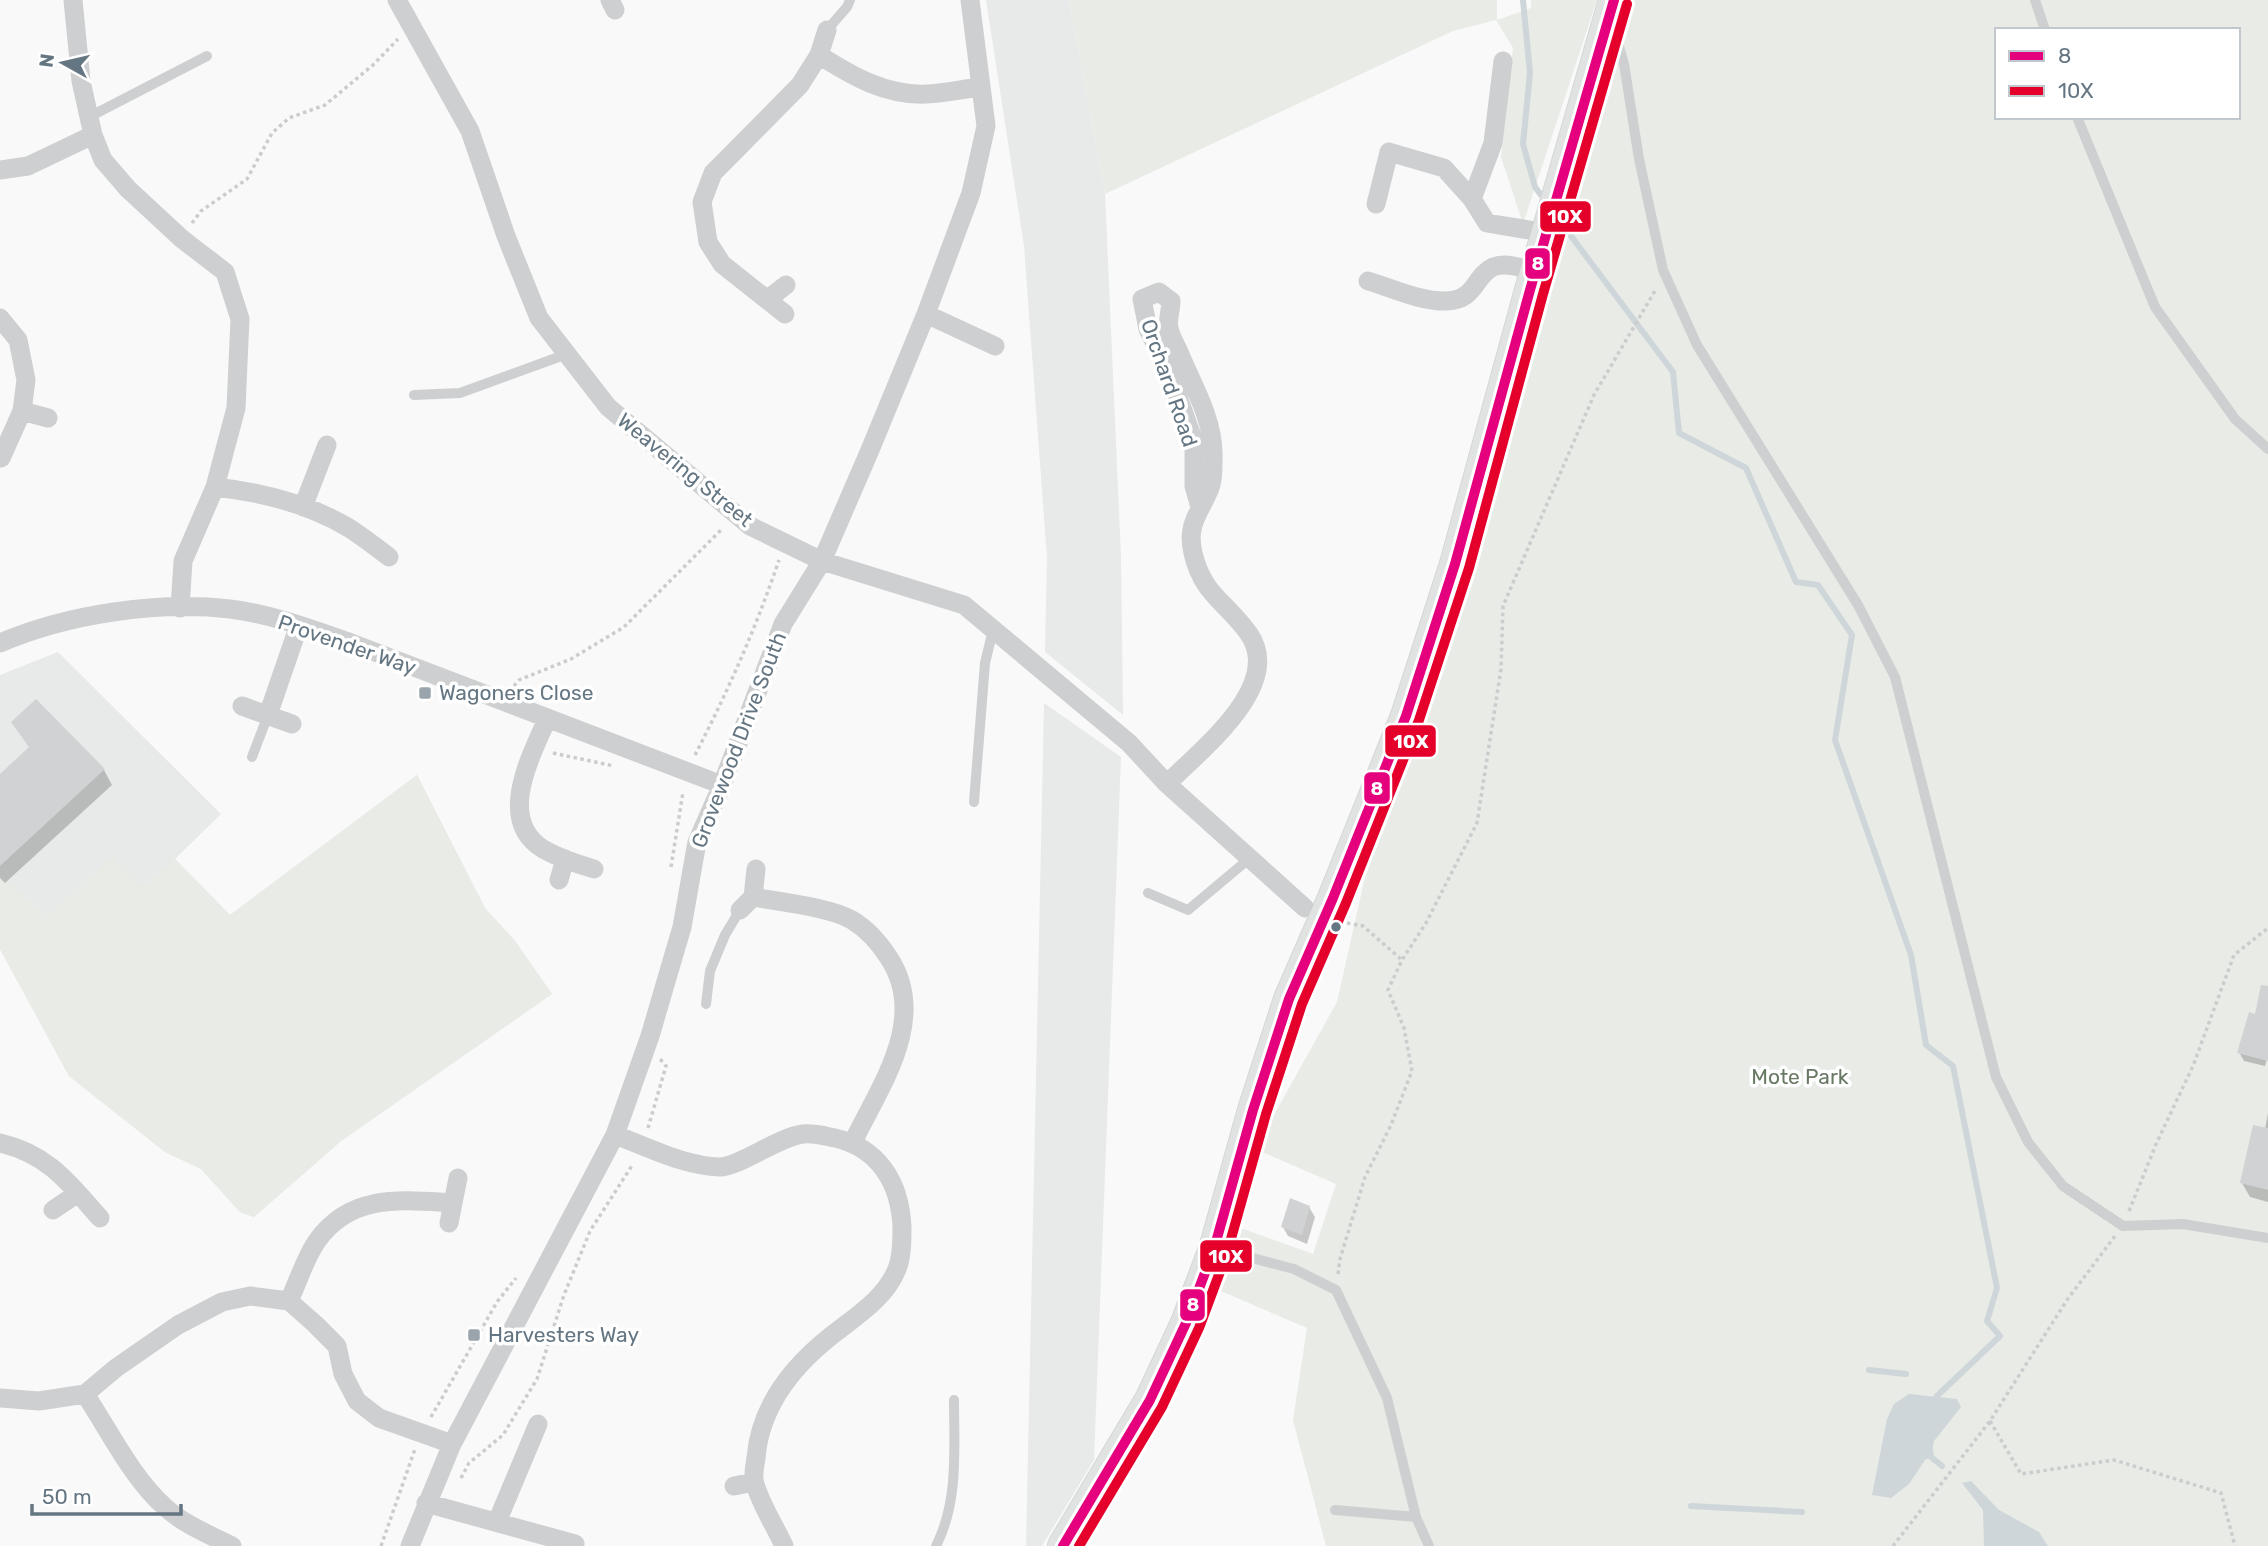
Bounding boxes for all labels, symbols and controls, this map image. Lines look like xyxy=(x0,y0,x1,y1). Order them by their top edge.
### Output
north arrow xyxy=(28,28,98,98)
legend xyxy=(1995,28,2240,119)
text: 8 xyxy=(2058,43,2071,68)
text: N xyxy=(34,52,59,69)
text: 10X xyxy=(2058,78,2094,103)
line badge: 10X xyxy=(1539,200,1592,233)
text: 10X xyxy=(1547,205,1583,228)
line badge: 8 xyxy=(1524,247,1551,280)
text: 8 xyxy=(1532,252,1545,275)
street label: Orchard Road xyxy=(1136,316,1203,450)
street label: Weavering Street xyxy=(613,407,758,532)
street label: Provender Way xyxy=(275,609,420,680)
street label: Grovewood Drive South xyxy=(686,628,791,851)
place label: Wagoners Close xyxy=(439,680,593,705)
marker: Wagoners Close xyxy=(417,685,433,701)
line badge: 10X xyxy=(1384,724,1437,758)
text: 10X xyxy=(1393,730,1429,753)
line badge: 8 xyxy=(1363,771,1391,805)
text: 8 xyxy=(1371,777,1384,800)
unlabelled marker xyxy=(1329,920,1343,934)
park label: Mote Park xyxy=(1751,1064,1849,1089)
line badge: 10X xyxy=(1199,1239,1253,1273)
text: 10X xyxy=(1208,1245,1244,1268)
line badge: 8 xyxy=(1179,1288,1206,1322)
text: 8 xyxy=(1187,1293,1200,1316)
place label: Harvesters Way xyxy=(488,1322,639,1347)
marker: Harvesters Way xyxy=(466,1327,482,1343)
scale bar xyxy=(32,1472,180,1516)
text: 50 m xyxy=(42,1484,92,1509)

